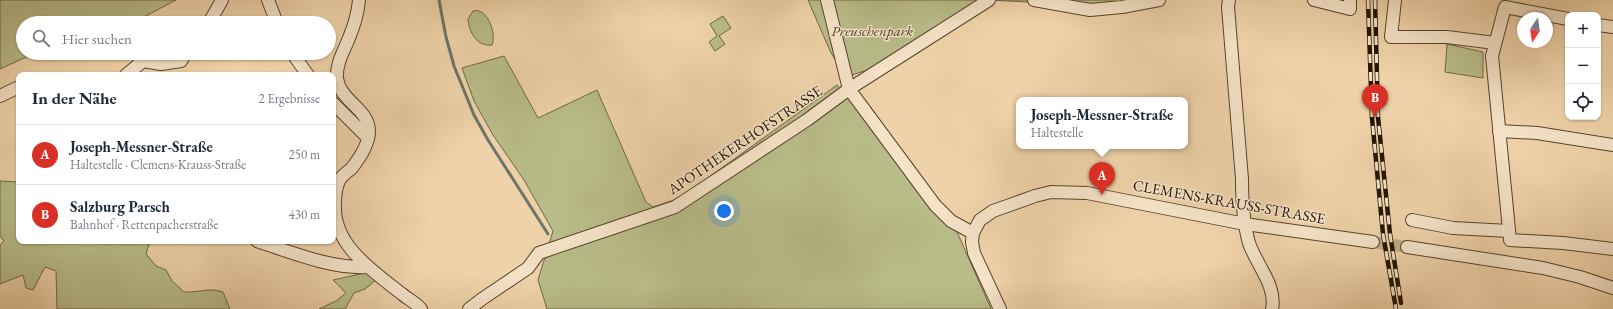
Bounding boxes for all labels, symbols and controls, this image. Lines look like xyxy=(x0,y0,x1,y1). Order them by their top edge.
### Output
north arrow xyxy=(1517,12,1553,48)
map controls xyxy=(1565,12,1601,120)
button: + xyxy=(1565,12,1601,48)
search box xyxy=(16,16,336,60)
park label: Preuschenpark xyxy=(831,21,913,40)
icon: search xyxy=(30,27,52,49)
text: Hier suchen xyxy=(62,29,132,48)
button: − xyxy=(1565,48,1601,84)
street label: APOTHEKERHOFSTRASSE xyxy=(663,80,826,199)
pin: B xyxy=(1362,84,1388,117)
button: locate xyxy=(1565,84,1601,120)
text: In der Nähe xyxy=(32,87,117,109)
text: 2 Ergebnisse xyxy=(259,90,320,107)
popup xyxy=(1016,97,1188,149)
text: Joseph-Messner-Straße xyxy=(1031,105,1173,124)
text: Haltestelle xyxy=(1031,124,1083,141)
text: Joseph-Messner-Straße xyxy=(70,137,213,156)
text: A xyxy=(40,146,50,163)
text: 250 m xyxy=(289,146,320,163)
text: Haltestelle · Clemens-Krauss-Straße xyxy=(70,156,246,173)
pin: A xyxy=(1089,162,1115,195)
street label: CLEMENS-KRAUSS-STRASSE xyxy=(1131,175,1327,228)
text: Salzburg Parsch xyxy=(70,197,170,216)
your location xyxy=(714,201,734,221)
text: B xyxy=(41,206,49,223)
text: 430 m xyxy=(289,206,320,223)
text: Bahnhof · Rettenpacherstraße xyxy=(70,216,218,233)

